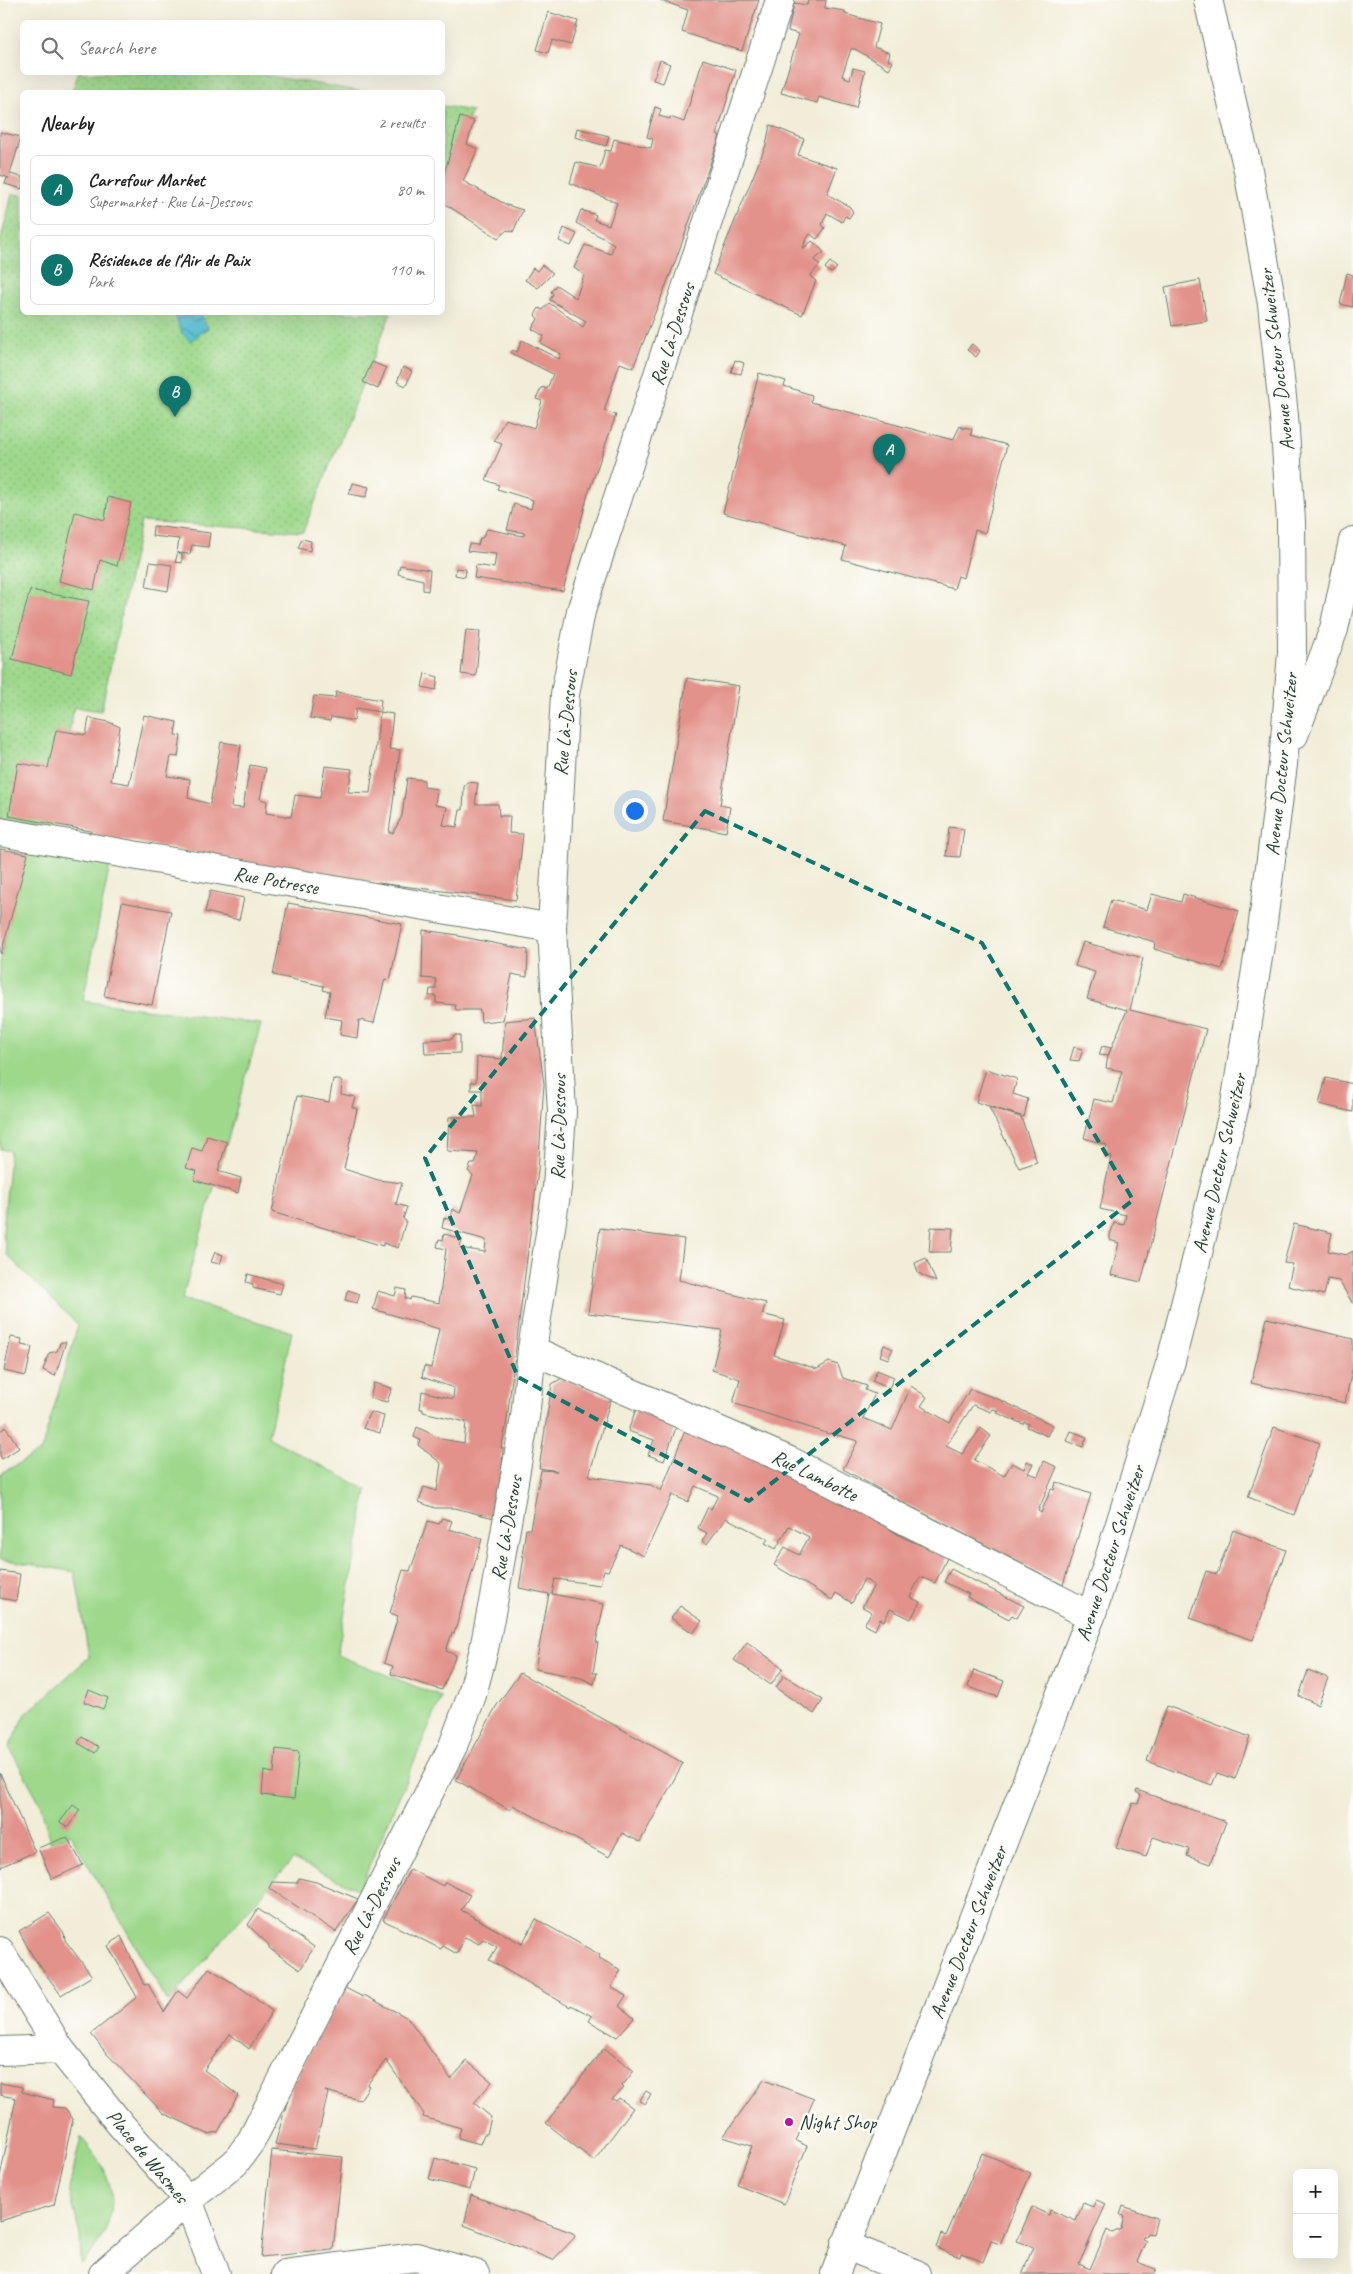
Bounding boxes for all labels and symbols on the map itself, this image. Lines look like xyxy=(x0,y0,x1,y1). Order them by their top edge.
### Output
street label: Avenue Docteur Schweitzer xyxy=(1253,266,1300,452)
street label: Rue Là-Dessous xyxy=(644,278,701,388)
pin: B xyxy=(159,376,191,417)
pin: A xyxy=(873,434,905,475)
street label: Rue Là-Dessous xyxy=(548,667,584,777)
street label: Avenue Docteur Schweitzer xyxy=(1259,670,1304,857)
your location xyxy=(622,798,648,824)
street label: Rue Potresse xyxy=(232,861,322,900)
street label: Avenue Docteur Schweitzer xyxy=(1187,1069,1253,1255)
street label: Rue Là-Dessous xyxy=(545,1072,572,1180)
street label: Rue Lambotte xyxy=(768,1444,863,1508)
street label: Avenue Docteur Schweitzer xyxy=(1070,1460,1151,1644)
street label: Rue Là-Dessous xyxy=(485,1472,528,1582)
street label: Avenue Docteur Schweitzer xyxy=(924,1840,1014,2022)
street label: Rue Là-Dessous xyxy=(336,1851,408,1959)
street label: Place de Wasmes xyxy=(101,2104,195,2210)
place label: Night Shop xyxy=(799,2110,878,2135)
marker: Night Shop xyxy=(783,2116,795,2128)

